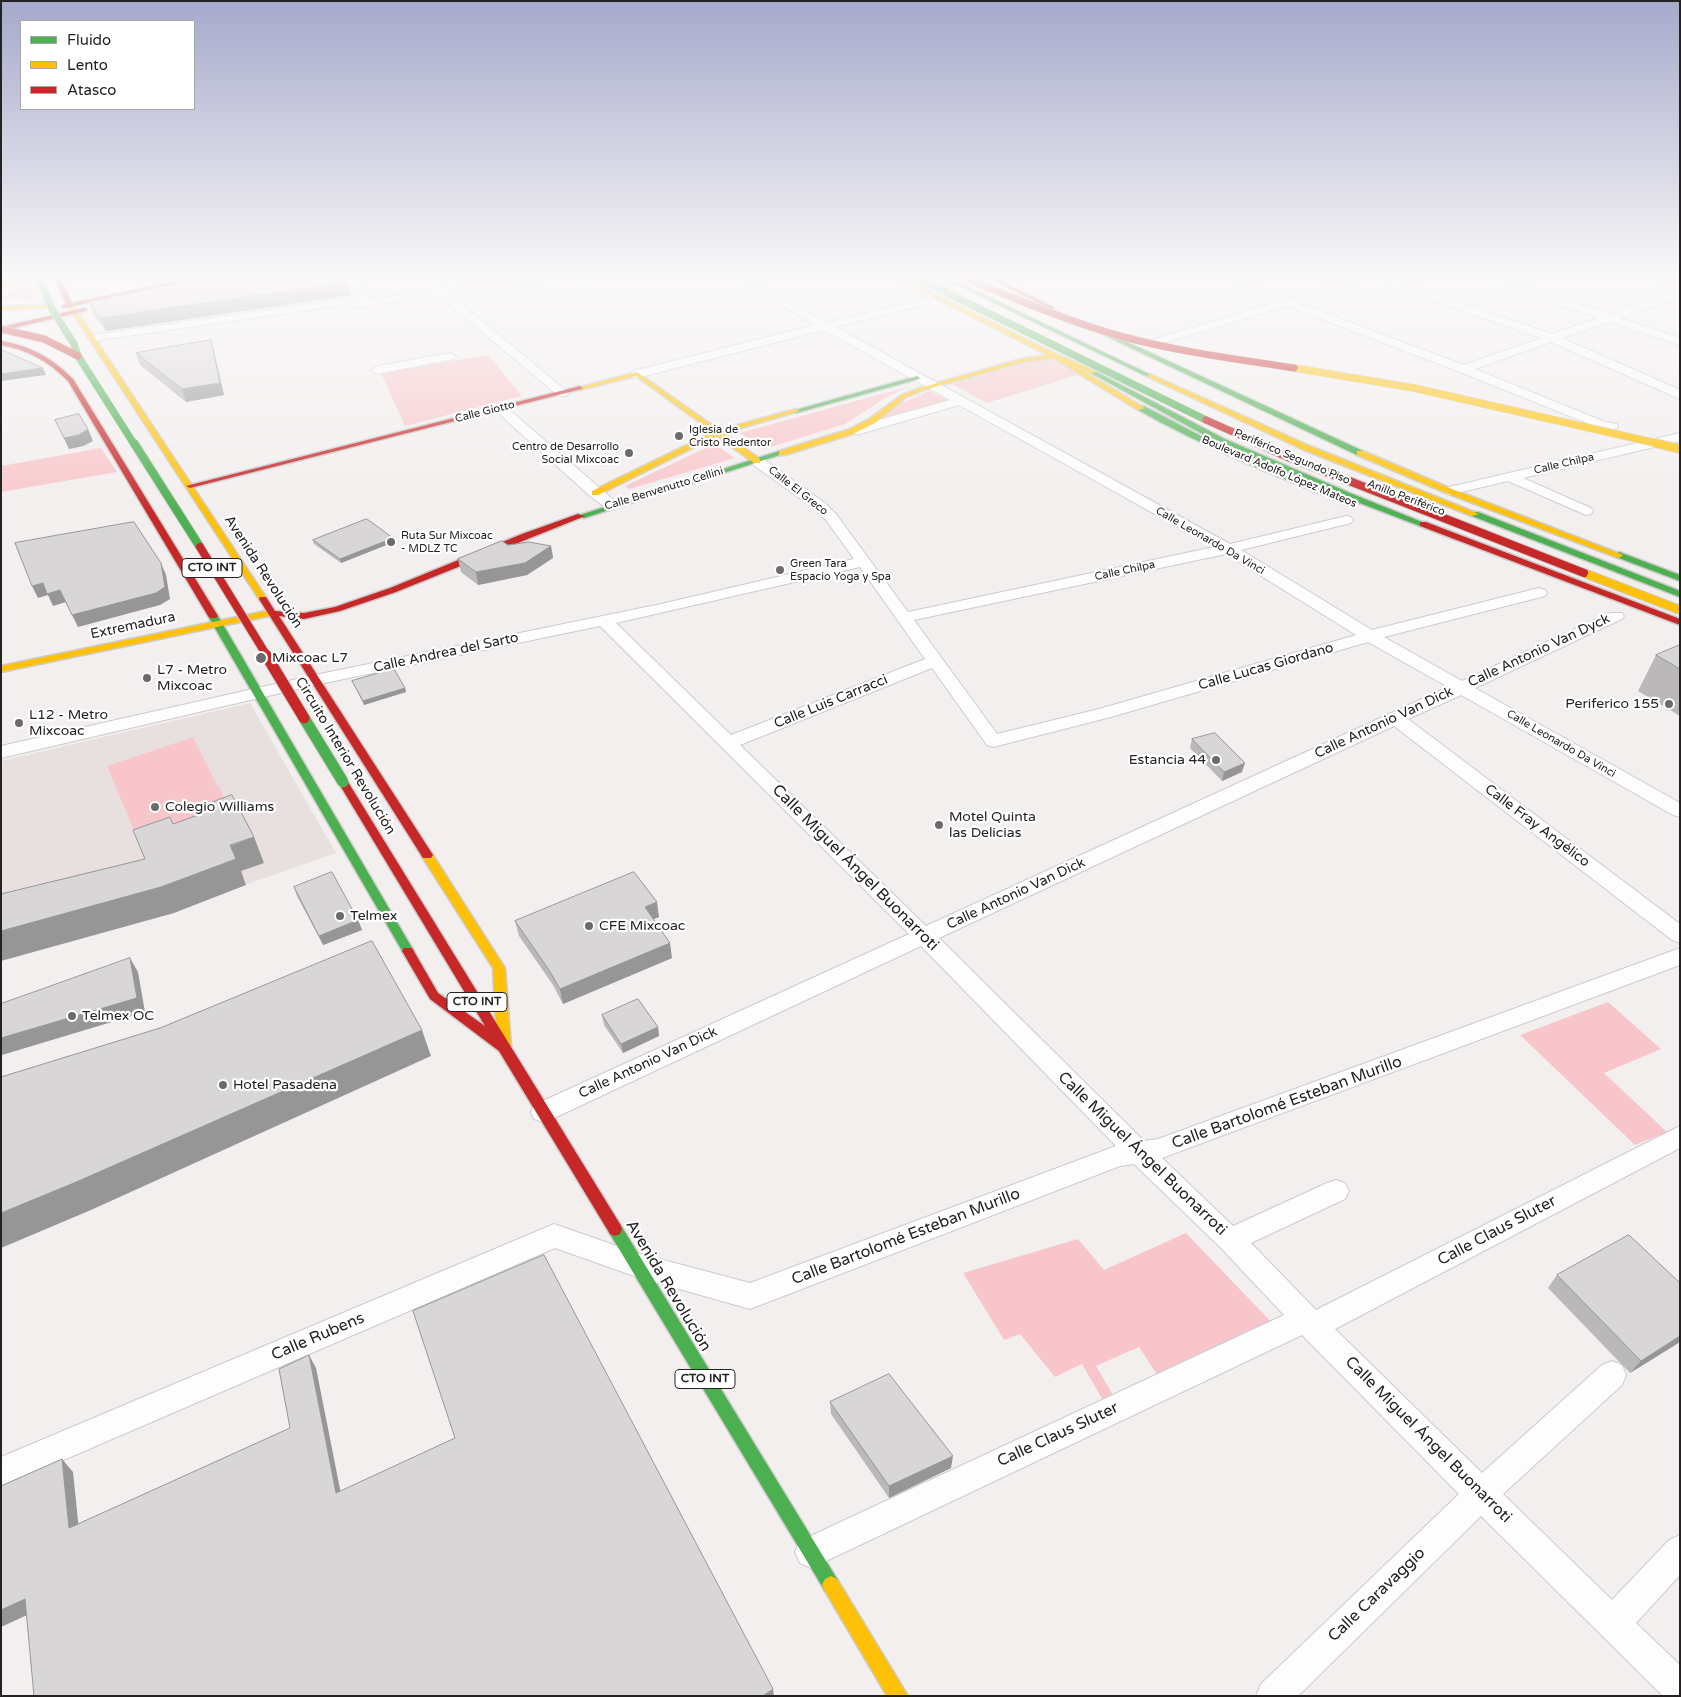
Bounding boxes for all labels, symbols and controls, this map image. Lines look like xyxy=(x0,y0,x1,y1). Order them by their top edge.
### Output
legend xyxy=(20,20,195,110)
text: Fluido xyxy=(67,31,111,49)
text: Lento xyxy=(67,56,108,74)
text: Atasco xyxy=(67,81,116,99)
street label: Calle Giotto xyxy=(454,398,516,426)
place label: Iglesia de Cristo Redentor xyxy=(689,423,771,449)
street label: Periférico Segundo Piso xyxy=(1232,427,1352,487)
marker: Iglesia de Cristo Redentor xyxy=(673,430,685,442)
street label: Boulevard Adolfo López Mateos xyxy=(1200,433,1358,511)
place label: Centro de Desarrollo Social Mixcoac xyxy=(512,440,619,466)
marker: Centro de Desarrollo Social Mixcoac xyxy=(623,447,635,459)
street label: Calle Chilpa xyxy=(1533,451,1595,477)
street label: Calle El Greco xyxy=(766,464,830,518)
street label: Calle Benvenutto Cellini xyxy=(603,465,725,513)
street label: Anillo Periférico xyxy=(1365,477,1447,519)
street label: Calle Leonardo Da Vinci xyxy=(1153,504,1267,578)
street label: Avenida Revolución xyxy=(220,512,306,632)
place label: Ruta Sur Mixcoac - MDLZ TC xyxy=(401,529,493,555)
marker: Ruta Sur Mixcoac - MDLZ TC xyxy=(385,536,397,548)
place label: Green Tara Espacio Yoga y Spa xyxy=(790,557,891,583)
road number: CTO INT xyxy=(182,558,242,578)
street label: Calle Chilpa xyxy=(1094,558,1156,584)
marker: Green Tara Espacio Yoga y Spa xyxy=(774,564,786,576)
street label: Extremadura xyxy=(89,609,177,643)
street label: Calle Antonio Van Dyck xyxy=(1465,611,1613,691)
street label: Calle Andrea del Sarto xyxy=(372,629,520,677)
street label: Calle Lucas Giordano xyxy=(1196,640,1336,694)
place label: Mixcoac L7 xyxy=(272,650,348,666)
marker: Mixcoac L7 xyxy=(254,651,268,665)
place label: L7 - Metro Mixcoac xyxy=(157,662,227,694)
marker: L7 - Metro Mixcoac xyxy=(141,672,153,684)
street label: Calle Luis Carracci xyxy=(772,672,890,732)
street label: Circuito Interior Revolución xyxy=(291,674,399,838)
street label: Calle Antonio Van Dick xyxy=(1312,684,1456,762)
place label: Periferico 155 xyxy=(1565,696,1659,712)
marker: Periferico 155 xyxy=(1663,698,1675,710)
place label: L12 - Metro Mixcoac xyxy=(29,707,108,740)
street label: Calle Leonardo Da Vinci xyxy=(1504,707,1618,781)
marker: L12 - Metro Mixcoac xyxy=(13,717,25,729)
place label: Estancia 44 xyxy=(1129,752,1206,768)
marker: Estancia 44 xyxy=(1210,754,1222,766)
street label: Calle Miguel Ángel Buonarroti xyxy=(768,781,942,955)
street label: Calle Fray Angélico xyxy=(1481,781,1593,871)
place label: Colegio Williams xyxy=(165,799,274,815)
marker: Colegio Williams xyxy=(149,801,161,813)
place label: Motel Quinta las Delicias xyxy=(949,809,1036,842)
marker: Motel Quinta las Delicias xyxy=(933,819,945,831)
street label: Calle Antonio Van Dick xyxy=(944,855,1088,933)
place label: Telmex xyxy=(350,908,397,924)
marker: Telmex xyxy=(334,910,346,922)
place label: CFE Mixcoac xyxy=(599,918,685,934)
marker: CFE Mixcoac xyxy=(583,920,595,932)
road number: CTO INT xyxy=(447,992,507,1012)
place label: Telmex OC xyxy=(82,1008,154,1024)
marker: Telmex OC xyxy=(66,1010,78,1022)
street label: Calle Antonio Van Dick xyxy=(576,1024,720,1102)
street label: Calle Bartolomé Esteban Murillo xyxy=(1169,1052,1405,1154)
street label: Calle Miguel Ángel Buonarroti xyxy=(1054,1068,1230,1240)
place label: Hotel Pasadena xyxy=(233,1077,337,1093)
marker: Hotel Pasadena xyxy=(217,1079,229,1091)
street label: Calle Bartolomé Esteban Murillo xyxy=(789,1184,1023,1290)
street label: Calle Claus Sluter xyxy=(1434,1192,1560,1270)
street label: Avenida Revolución xyxy=(621,1217,715,1355)
street label: Calle Rubens xyxy=(269,1309,367,1365)
street label: Calle Miguel Ángel Buonarroti xyxy=(1341,1353,1515,1527)
road number: CTO INT xyxy=(675,1370,735,1388)
street label: Calle Claus Sluter xyxy=(994,1399,1122,1471)
street label: Calle Caravaggio xyxy=(1324,1544,1430,1646)

